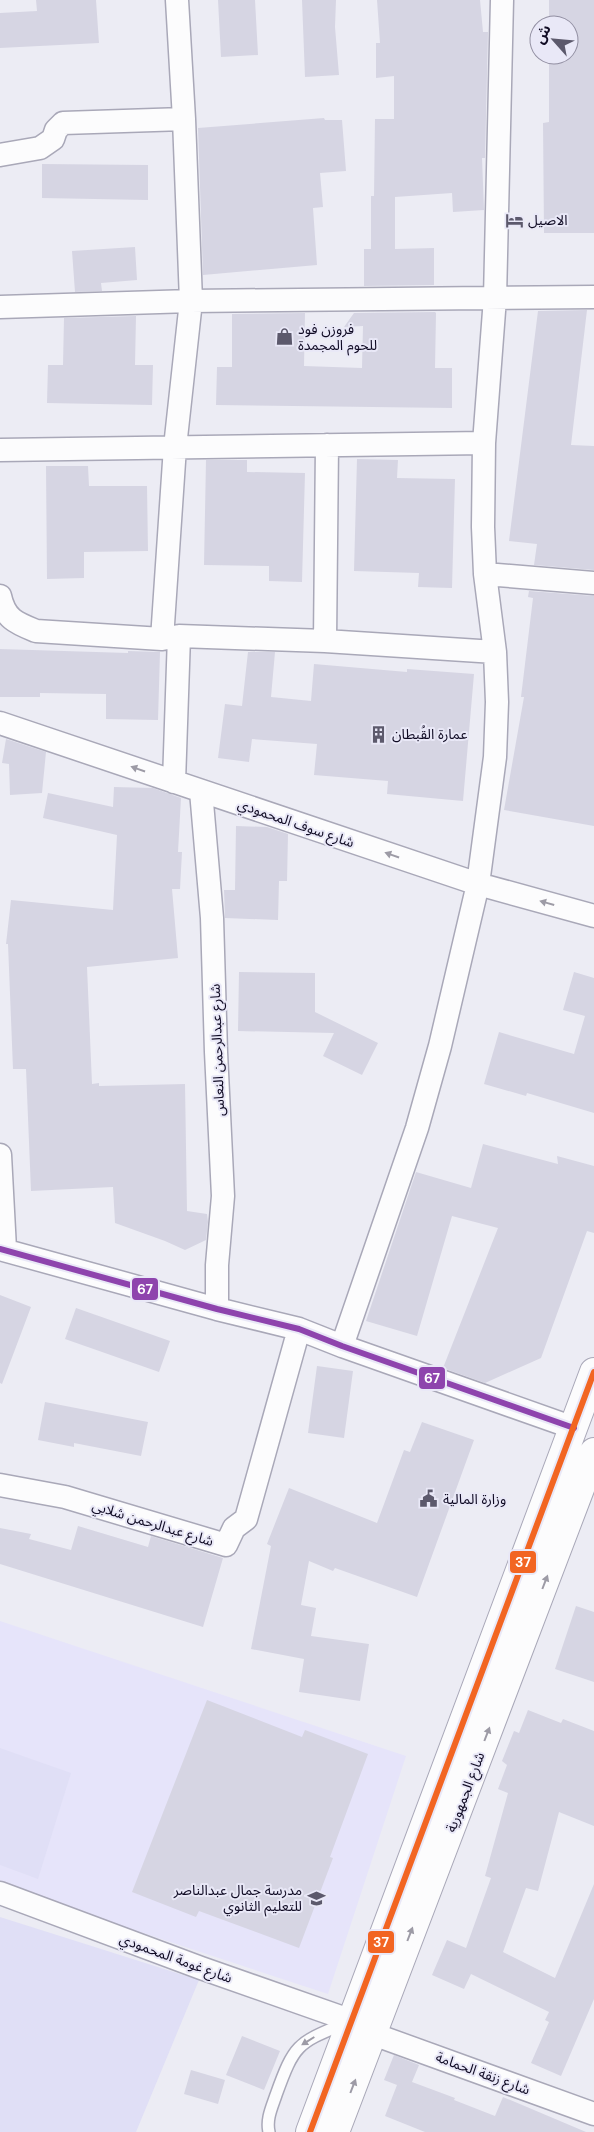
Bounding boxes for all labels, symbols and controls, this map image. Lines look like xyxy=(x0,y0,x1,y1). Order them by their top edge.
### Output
north arrow xyxy=(529,15,579,65)
text: ش xyxy=(530,21,555,47)
hotel icon: الاصيل xyxy=(504,210,524,230)
place label: الاصيل xyxy=(528,211,568,229)
place label: فروزن فود للحوم المجمدة xyxy=(298,320,377,356)
shop icon: فروزن فود للحوم المجمدة xyxy=(274,327,294,347)
building icon: عمارة القُبطان xyxy=(368,724,388,744)
place label: عمارة القُبطان xyxy=(392,725,468,743)
one-way arrow xyxy=(131,765,146,773)
street label: شارع سوف المحمودي xyxy=(235,795,357,854)
one-way arrow xyxy=(384,851,399,859)
one-way arrow xyxy=(539,899,554,907)
street label: شارع عبدالرحمن النعاس xyxy=(206,983,230,1117)
line badge: 67 xyxy=(131,1277,159,1301)
text: 67 xyxy=(137,1280,154,1298)
line badge: 67 xyxy=(418,1366,446,1390)
text: 67 xyxy=(424,1369,441,1387)
public building icon: وزارة المالية xyxy=(419,1489,439,1509)
place label: وزارة المالية xyxy=(443,1490,506,1508)
street label: شارع عبدالرحمن شلابي xyxy=(89,1496,216,1552)
line badge: 37 xyxy=(509,1550,537,1574)
text: 37 xyxy=(515,1553,531,1571)
one-way arrow xyxy=(541,1574,549,1589)
one-way arrow xyxy=(484,1726,491,1741)
street label: شارع الجمهورية xyxy=(441,1749,490,1835)
place label: مدرسة جمال عبدالناصر للتعليم الثانوي xyxy=(173,1881,302,1917)
school or university icon: مدرسة جمال عبدالناصر للتعليم الثانوي xyxy=(306,1888,326,1908)
one-way arrow xyxy=(407,1927,414,1942)
street label: شارع غومة المحمودي xyxy=(116,1929,235,1989)
line badge: 37 xyxy=(367,1930,395,1954)
text: 37 xyxy=(373,1933,389,1951)
one-way arrow xyxy=(301,2036,315,2045)
street label: شارع زنقة الحمامة xyxy=(433,2048,533,2100)
one-way arrow xyxy=(350,2079,357,2094)

